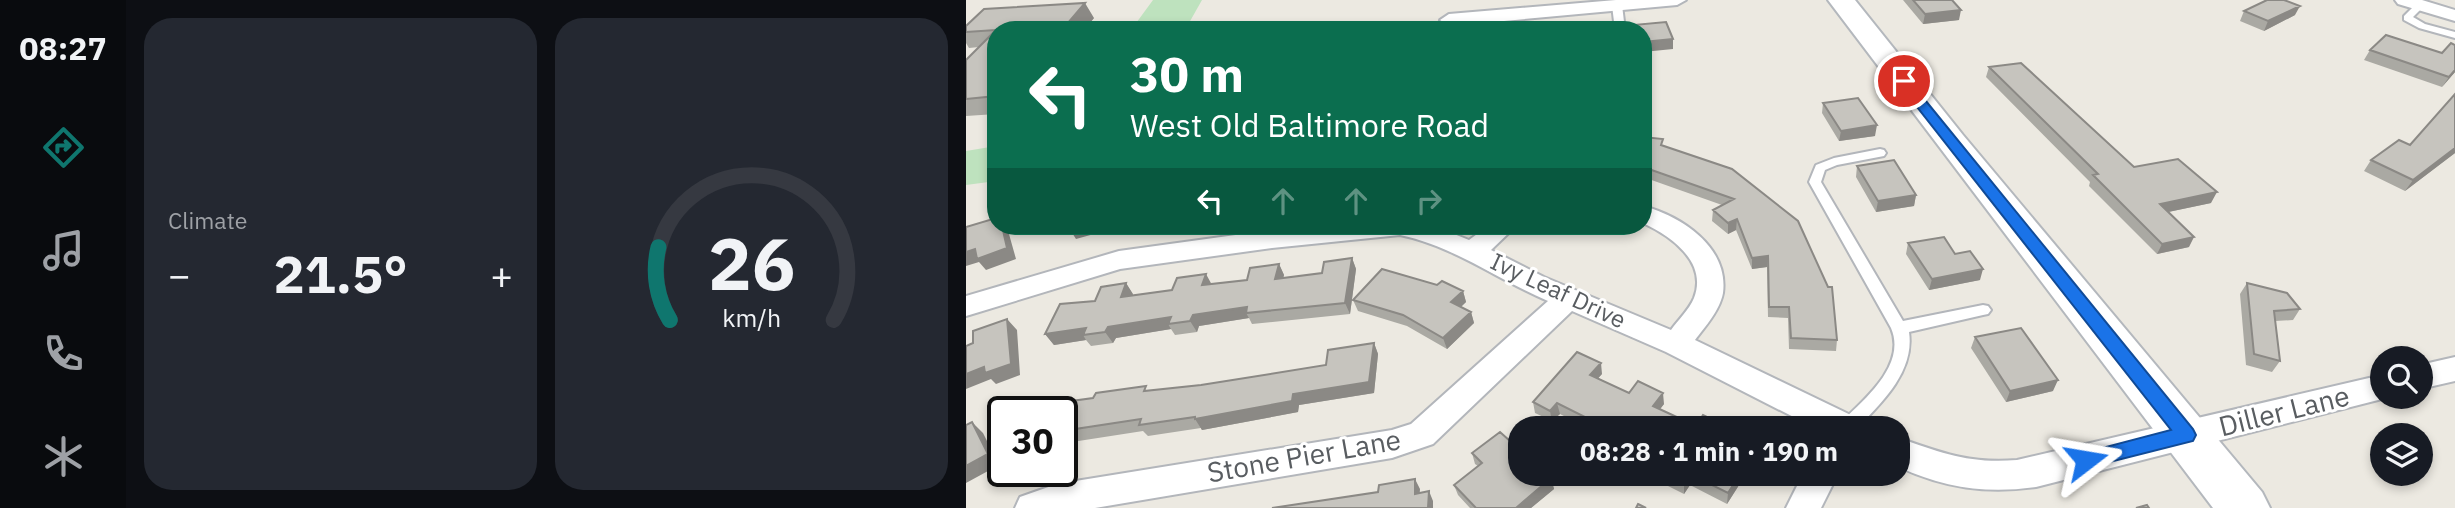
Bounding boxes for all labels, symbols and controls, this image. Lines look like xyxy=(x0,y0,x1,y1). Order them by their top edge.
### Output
text: 08:27 xyxy=(19,27,107,69)
text: 30 m xyxy=(1130,42,1244,105)
icon: left xyxy=(1015,49,1106,140)
pin xyxy=(1874,51,1934,111)
icon: arrive xyxy=(1885,62,1923,100)
text: West Old Baltimore Road xyxy=(1130,104,1489,146)
icon: directions xyxy=(39,123,88,172)
icon: left xyxy=(1191,182,1229,220)
icon: ahead xyxy=(1264,182,1302,220)
icon: ahead xyxy=(1337,182,1375,220)
icon: right xyxy=(1410,182,1448,220)
text: Climate xyxy=(168,205,247,235)
text: 26 xyxy=(708,215,795,310)
icon: music xyxy=(39,226,88,275)
text: 21.5° xyxy=(273,240,408,307)
street label: Ivy Leaf Drive xyxy=(1486,245,1631,335)
text: − xyxy=(168,250,191,299)
text: + xyxy=(490,250,513,299)
text: km/h xyxy=(722,301,781,334)
icon: phone xyxy=(39,329,88,378)
map controls xyxy=(2370,346,2433,486)
button: search xyxy=(2370,346,2433,409)
street label: Diller Lane xyxy=(2215,376,2353,445)
speed limit sign: 30 xyxy=(987,396,1078,487)
street label: Stone Pier Lane xyxy=(1204,420,1404,491)
position arrow xyxy=(2049,423,2123,497)
button: layers xyxy=(2370,423,2433,486)
icon: climate xyxy=(39,432,88,481)
text: 08:28 · 1 min · 190 m xyxy=(1580,434,1838,468)

